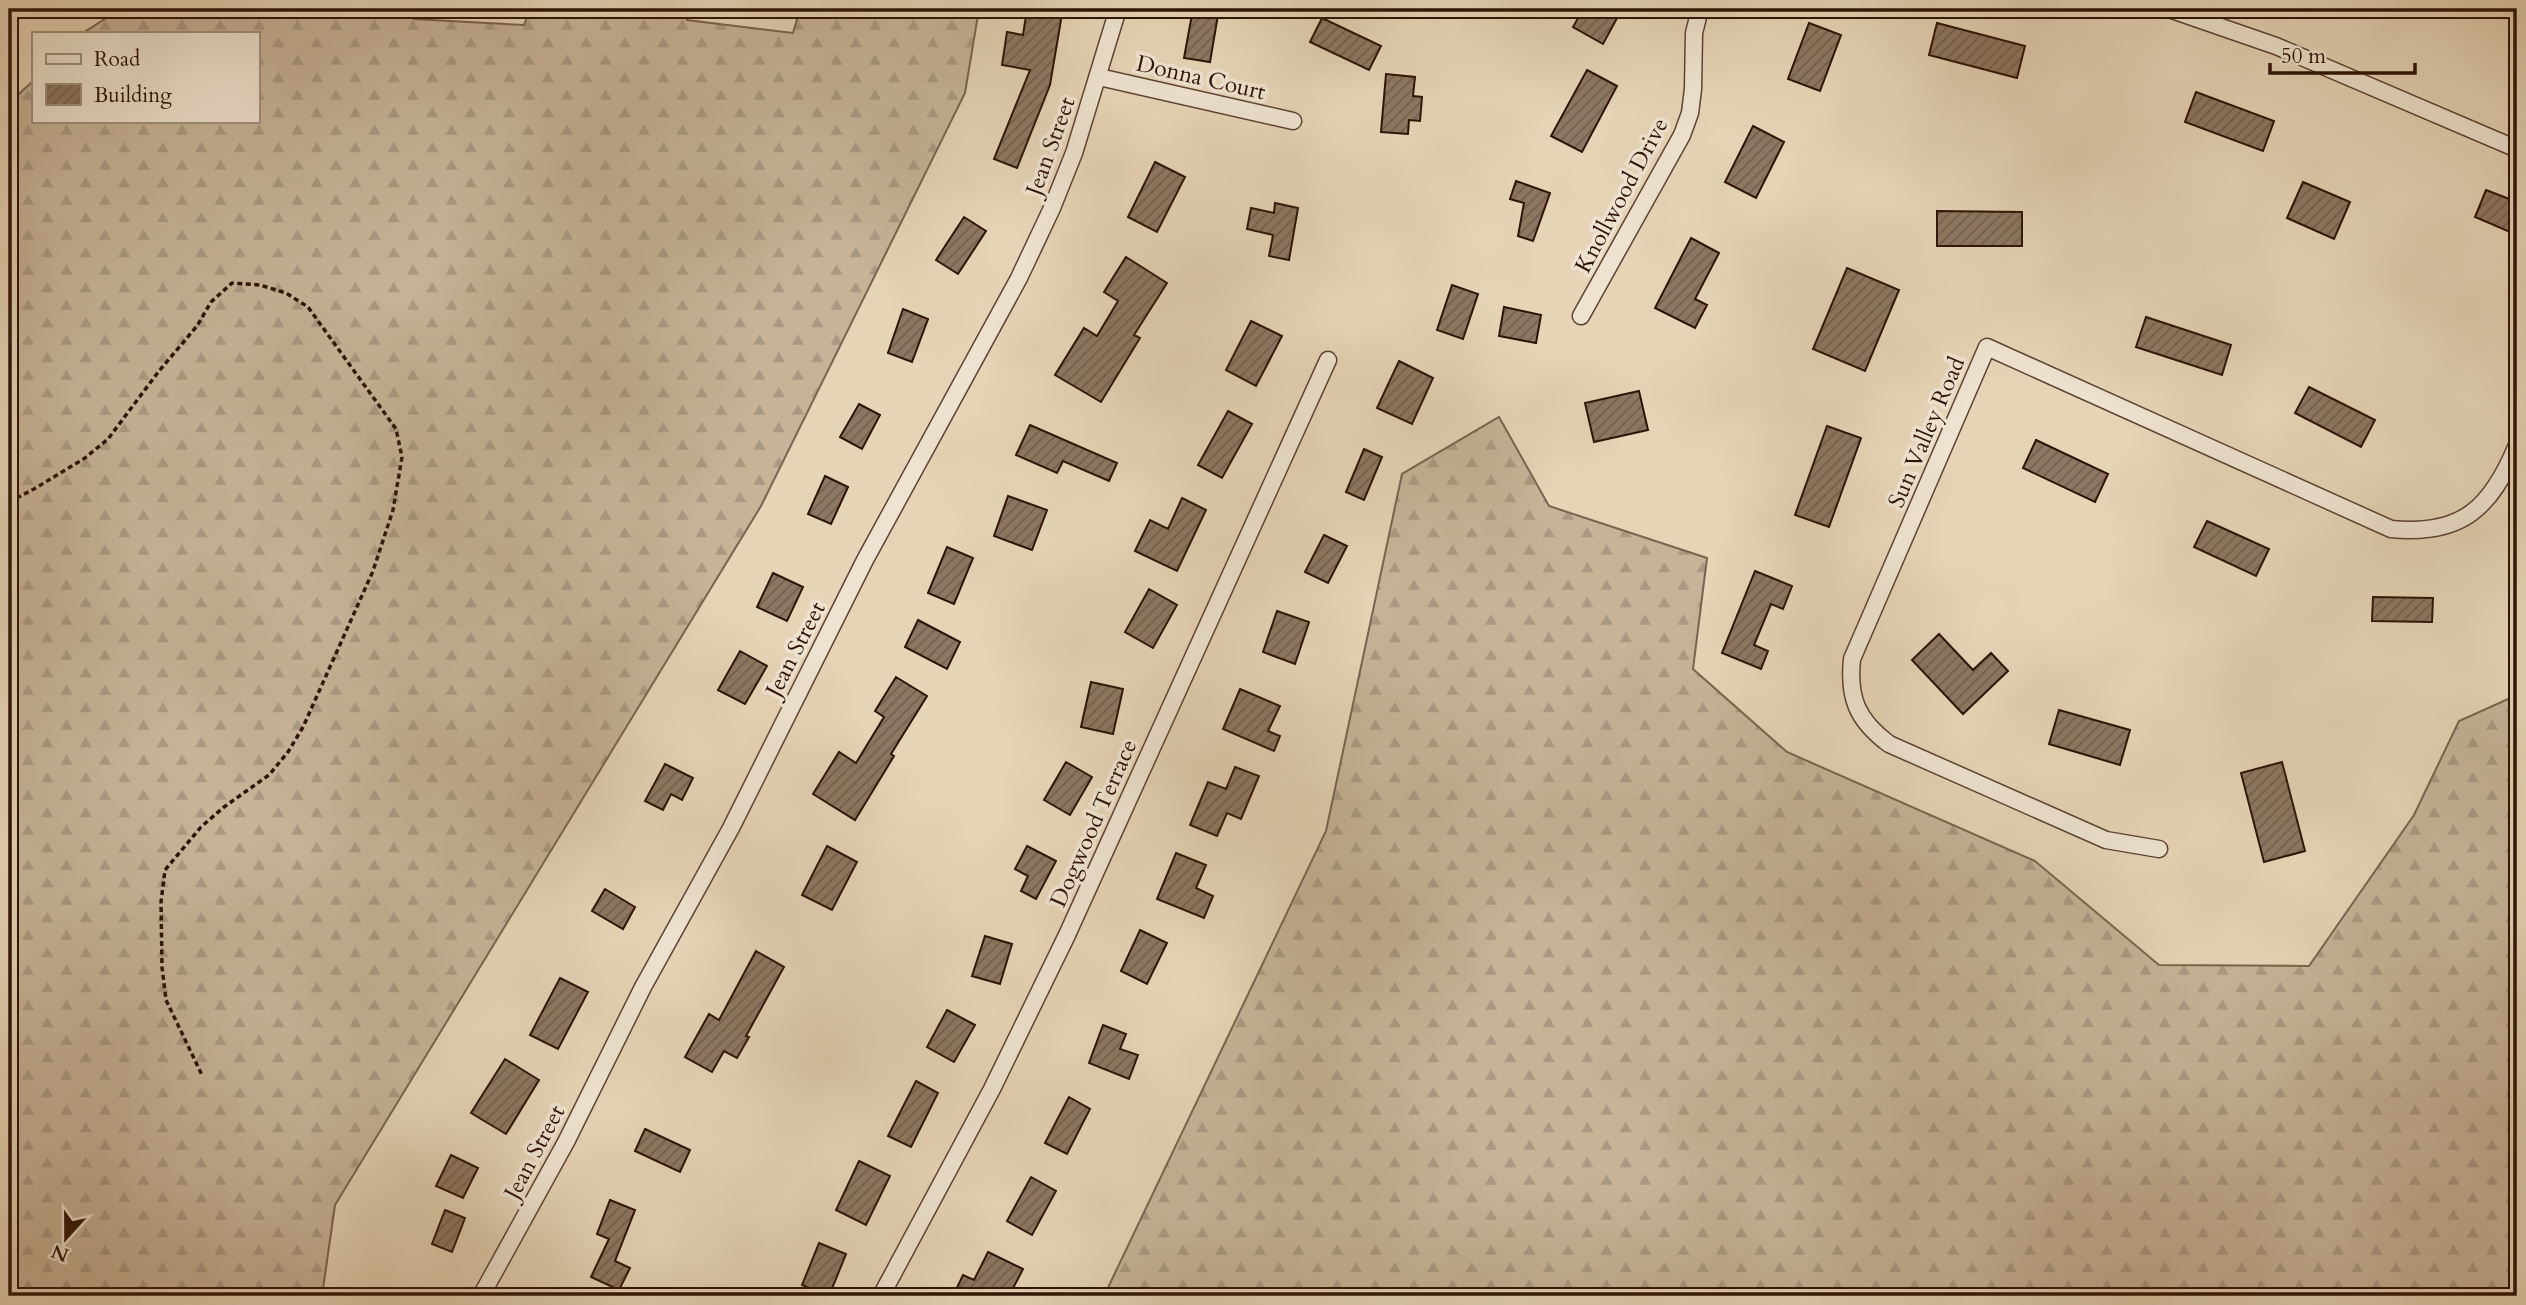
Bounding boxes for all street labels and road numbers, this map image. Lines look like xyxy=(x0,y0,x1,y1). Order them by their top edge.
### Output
street label: Donna Court xyxy=(1133,48,1269,107)
street label: Jean Street xyxy=(1017,93,1083,203)
street label: Knollwood Drive xyxy=(1567,112,1675,278)
street label: Sun Valley Road xyxy=(1881,351,1973,512)
street label: Jean Street xyxy=(757,596,833,705)
street label: Dogwood Terrace xyxy=(1043,734,1144,912)
street label: Jean Street xyxy=(495,1100,572,1208)

